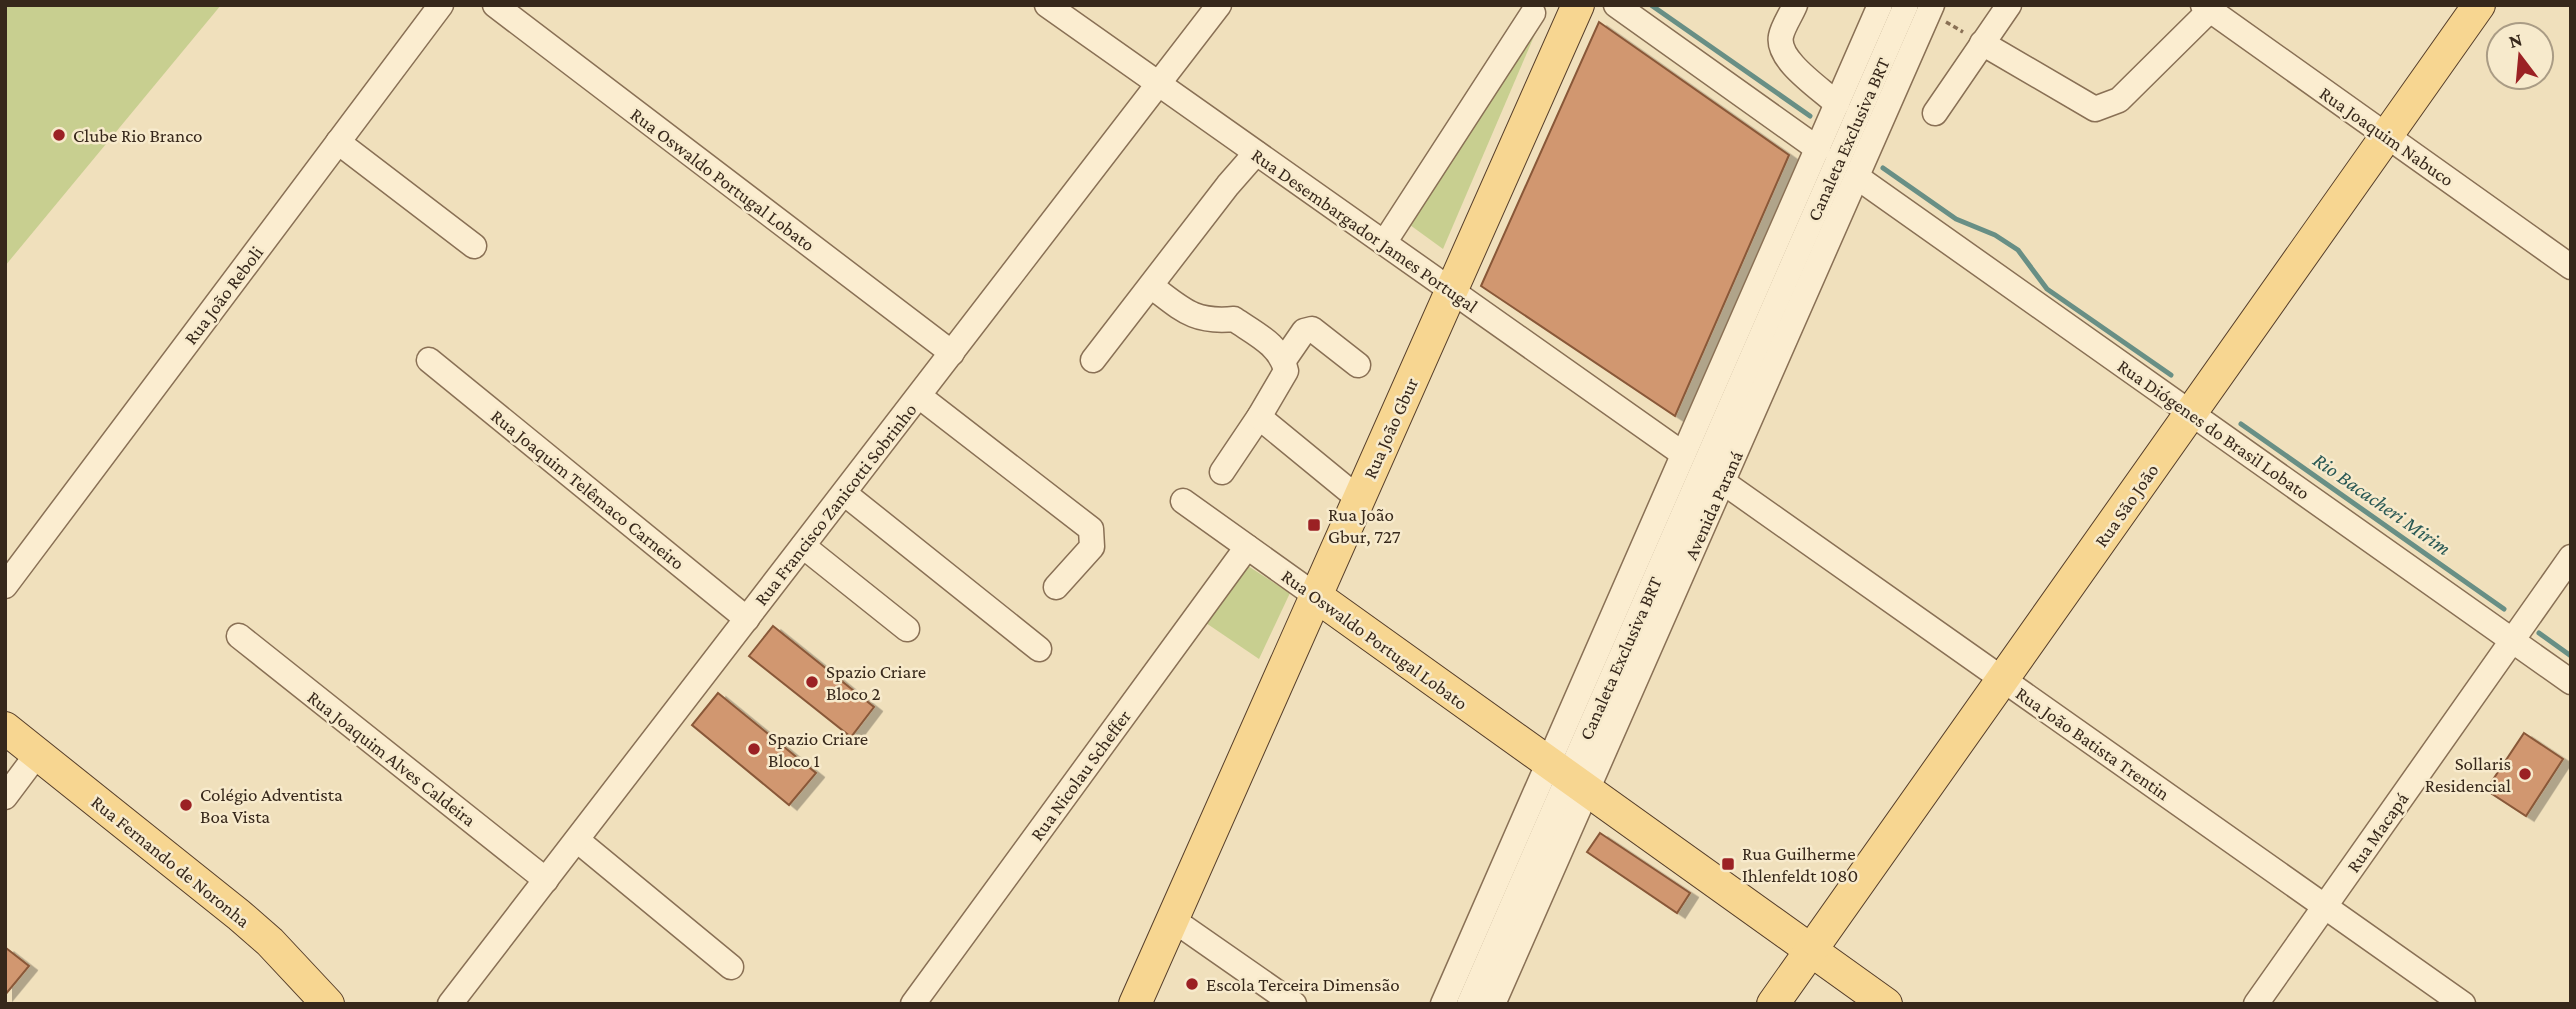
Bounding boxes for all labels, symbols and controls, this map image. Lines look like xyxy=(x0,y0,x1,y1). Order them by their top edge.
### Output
north arrow xyxy=(2485,21,2555,91)
text: N xyxy=(2506,28,2525,52)
street label: Canaleta Exclusiva BRT xyxy=(1803,54,1894,224)
street label: Rua Joaquim Nabuco xyxy=(2316,82,2458,190)
street label: Rua Oswaldo Portugal Lobato xyxy=(627,103,819,255)
place label: Clube Rio Branco xyxy=(73,125,202,146)
marker: Clube Rio Branco xyxy=(51,127,67,143)
street label: Rua Desembargador James Portugal xyxy=(1248,144,1482,317)
street label: Rua João Reboli xyxy=(180,242,267,348)
street label: Rua Diógenes do Brasil Lobato xyxy=(2114,355,2314,504)
street label: Rua João Gbur xyxy=(1359,374,1422,482)
street label: Rua Francisco Zanicotti Sobrinho xyxy=(750,399,921,609)
street label: Rua Joaquim Telêmaco Carneiro xyxy=(487,405,688,574)
street label: Avenida Paraná xyxy=(1680,447,1747,563)
water label: Rio Bacacheri Mirim xyxy=(2309,448,2455,560)
street label: Rua São João xyxy=(2090,460,2163,551)
place label: Rua João Gbur, 727 xyxy=(1328,504,1401,547)
marker: Rua João Gbur, 727 xyxy=(1306,517,1322,533)
street label: Rua Oswaldo Portugal Lobato xyxy=(1278,565,1472,714)
street label: Canaleta Exclusiva BRT xyxy=(1575,573,1666,743)
place label: Spazio Criare Bloco 2 xyxy=(826,661,926,704)
marker: Spazio Criare Bloco 2 xyxy=(804,674,820,690)
street label: Rua João Batista Trentin xyxy=(2012,682,2174,804)
street label: Rua Joaquim Alves Caldeira xyxy=(304,686,480,831)
street label: Rua Nicolau Scheffer xyxy=(1026,706,1135,845)
place label: Spazio Criare Bloco 1 xyxy=(768,728,868,771)
marker: Spazio Criare Bloco 1 xyxy=(746,741,762,757)
place label: Sollaris Residencial xyxy=(2425,753,2511,796)
marker: Sollaris Residencial xyxy=(2517,766,2533,782)
place label: Colégio Adventista Boa Vista xyxy=(200,784,343,827)
street label: Rua Macapá xyxy=(2342,788,2413,876)
street label: Rua Fernando de Noronha xyxy=(87,791,254,932)
marker: Colégio Adventista Boa Vista xyxy=(178,797,194,813)
place label: Rua Guilherme Ihlenfeldt 1080 xyxy=(1742,843,1858,886)
marker: Rua Guilherme Ihlenfeldt 1080 xyxy=(1720,856,1736,872)
place label: Escola Terceira Dimensão xyxy=(1206,974,1400,995)
marker: Escola Terceira Dimensão xyxy=(1184,976,1200,992)

